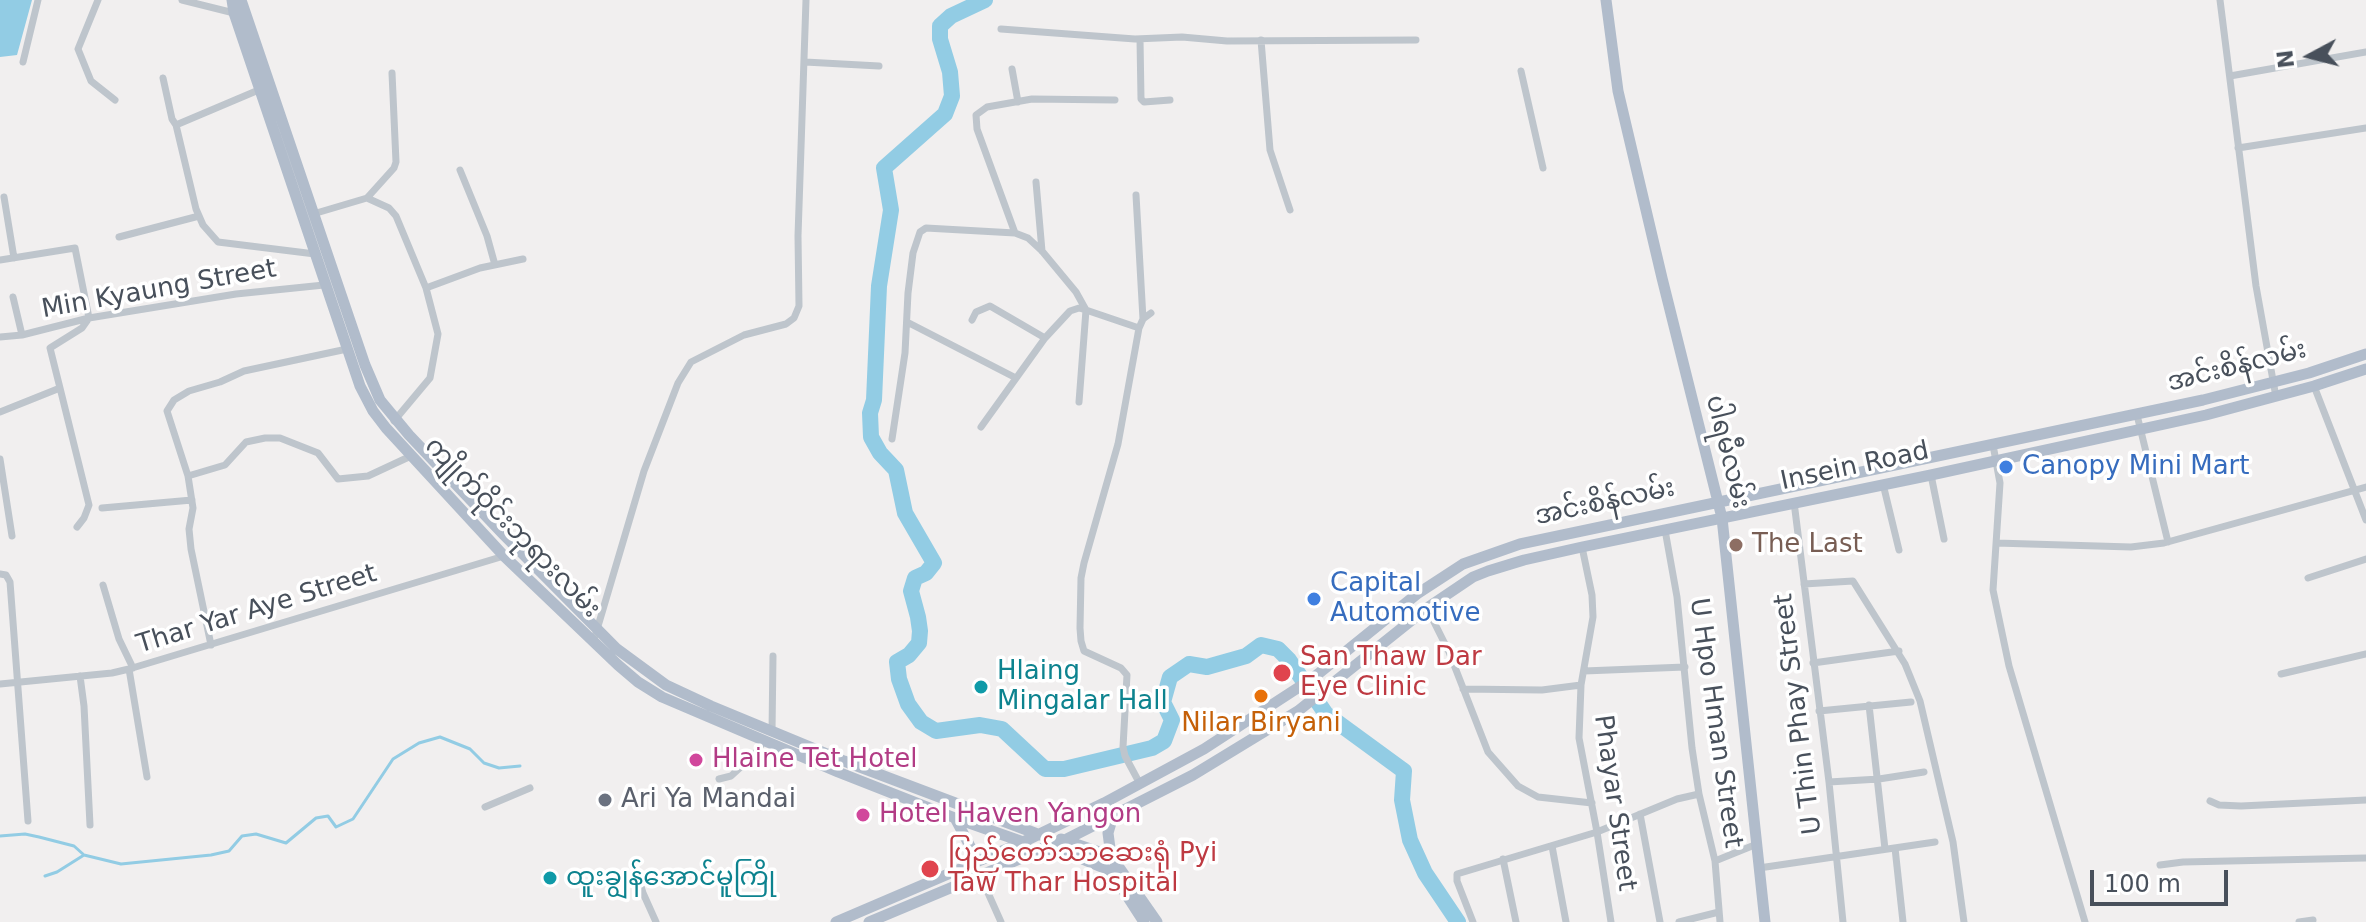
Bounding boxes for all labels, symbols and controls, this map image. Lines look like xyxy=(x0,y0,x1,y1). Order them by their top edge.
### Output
north arrow xyxy=(2270,16,2350,96)
text: N xyxy=(2272,48,2299,70)
street label: Min Kyaung Street xyxy=(39,254,279,326)
street label: အင်းစိန်လမ်း xyxy=(2164,335,2310,399)
street label: ပါရမီလမ်း xyxy=(1698,392,1756,512)
street label: ကျိုက်ဝိုင်းဘုရားလမ်း xyxy=(418,431,606,625)
street label: Insein Road xyxy=(1778,436,1932,498)
place label: Canopy Mini Mart xyxy=(2022,451,2250,483)
marker: Canopy Mini Mart xyxy=(1997,458,2015,476)
street label: အင်းစိန်လမ်း xyxy=(1532,473,1678,533)
place label: The Last xyxy=(1752,529,1863,561)
marker: The Last xyxy=(1727,536,1745,554)
street label: Thar Yar Aye Street xyxy=(133,559,381,661)
place label: Capital Automotive xyxy=(1330,568,1480,630)
marker: Capital Automotive xyxy=(1305,590,1323,608)
street label: U Thin Phay Street xyxy=(1769,592,1829,836)
street label: U Hpo Hman Street xyxy=(1682,596,1748,850)
place label: San Thaw Dar Eye Clinic xyxy=(1300,642,1482,704)
place label: Hlaing Mingalar Hall xyxy=(997,656,1168,718)
marker: San Thaw Dar Eye Clinic xyxy=(1271,662,1293,684)
marker: Hlaing Mingalar Hall xyxy=(972,678,990,696)
marker: Nilar Biryani xyxy=(1252,687,1270,705)
place label: Nilar Biryani xyxy=(1181,708,1341,740)
street label: Phayar Street xyxy=(1586,713,1642,893)
place label: Hlaine Tet Hotel xyxy=(712,744,917,776)
marker: Hlaine Tet Hotel xyxy=(687,751,705,769)
place label: Ari Ya Mandai xyxy=(621,784,796,816)
marker: Ari Ya Mandai xyxy=(596,791,614,809)
place label: Hotel Haven Yangon xyxy=(879,799,1141,831)
marker: Hotel Haven Yangon xyxy=(854,806,872,824)
place label: ပြည်တော်သာဆေးရုံ Pyi Taw Thar Hospital xyxy=(948,838,1217,900)
scale bar xyxy=(2094,854,2232,904)
marker: ပြည်တော်သာဆေးရုံ Pyi Taw Thar Hospital xyxy=(919,858,941,880)
place label: ထူးချွန်အောင်မူကြို xyxy=(566,862,775,894)
marker: ထူးချွန်အောင်မူကြို xyxy=(541,869,559,887)
text: 100 m xyxy=(2104,870,2181,898)

